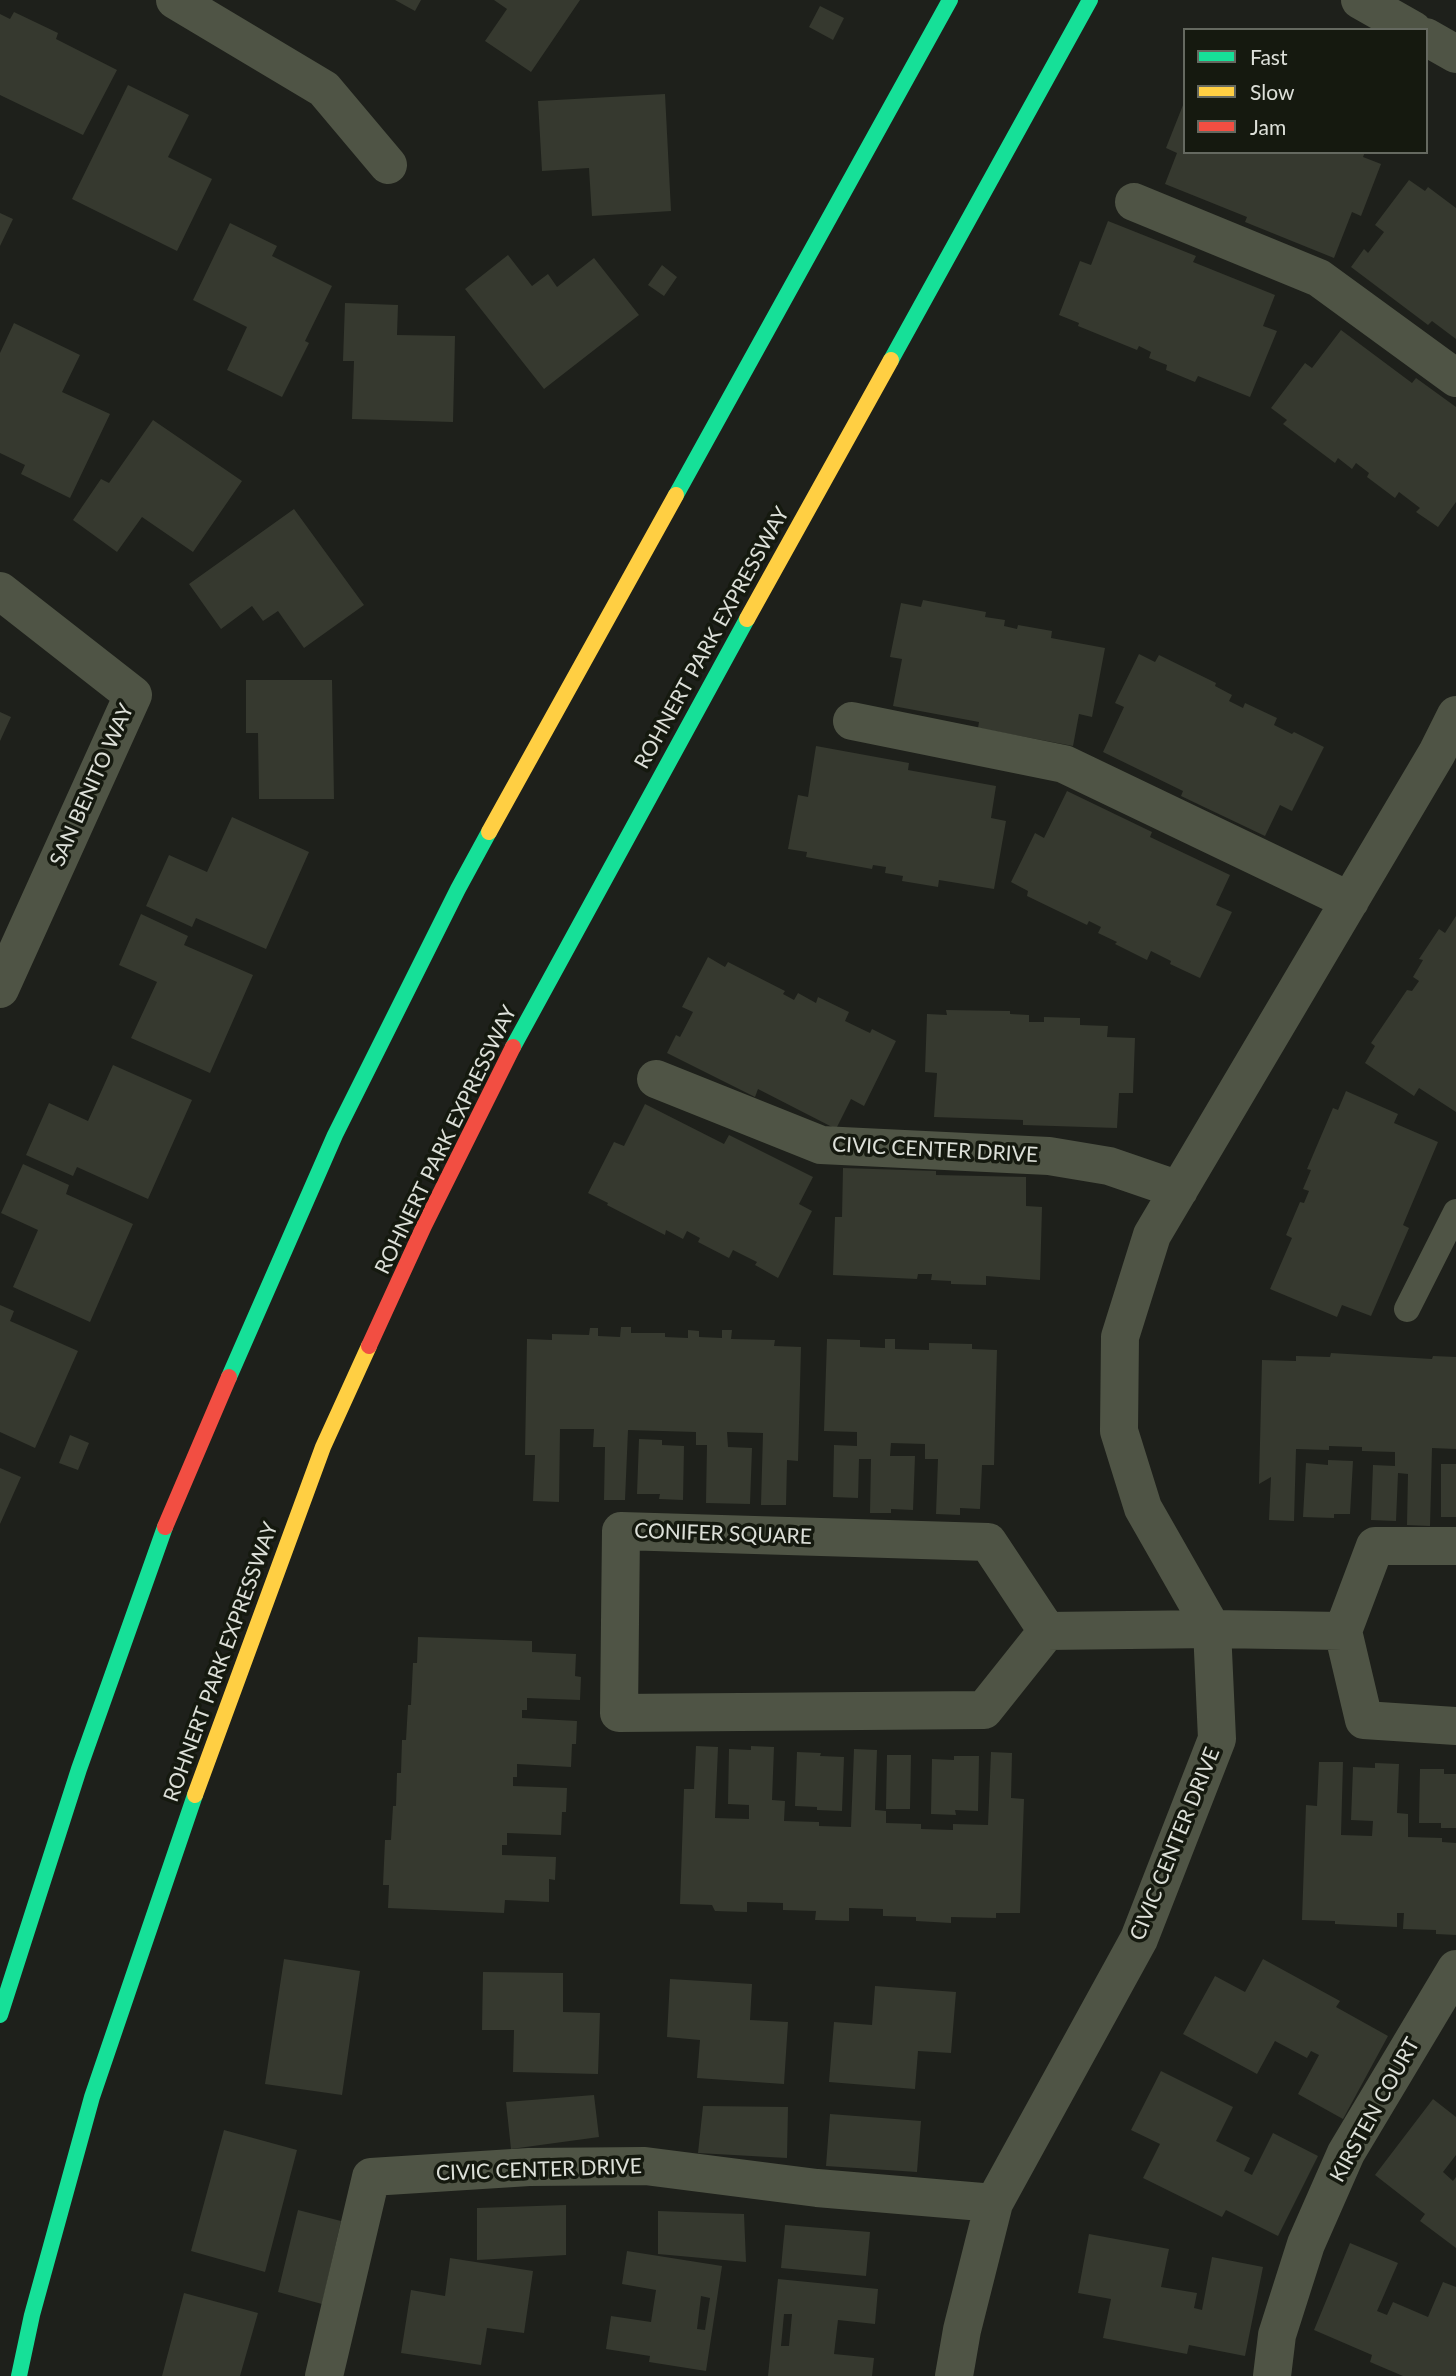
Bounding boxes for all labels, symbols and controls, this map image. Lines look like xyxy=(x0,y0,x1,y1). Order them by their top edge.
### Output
legend xyxy=(1183,28,1428,154)
text: Fast xyxy=(1250,44,1287,69)
text: Slow xyxy=(1250,79,1294,104)
text: Jam xyxy=(1250,114,1286,139)
street label: ROHNERT PARK EXPRESSWAY xyxy=(629,503,795,773)
street label: SAN BENITO WAY xyxy=(45,700,139,870)
street label: ROHNERT PARK EXPRESSWAY xyxy=(370,1002,522,1278)
street label: CIVIC CENTER DRIVE xyxy=(831,1132,1039,1168)
street label: CONIFER SQUARE xyxy=(634,1518,812,1550)
street label: ROHNERT PARK EXPRESSWAY xyxy=(159,1519,283,1805)
street label: CIVIC CENTER DRIVE xyxy=(1125,1744,1225,1944)
street label: KIRSTEN COURT xyxy=(1325,2033,1425,2187)
street label: CIVIC CENTER DRIVE xyxy=(436,2154,642,2186)

